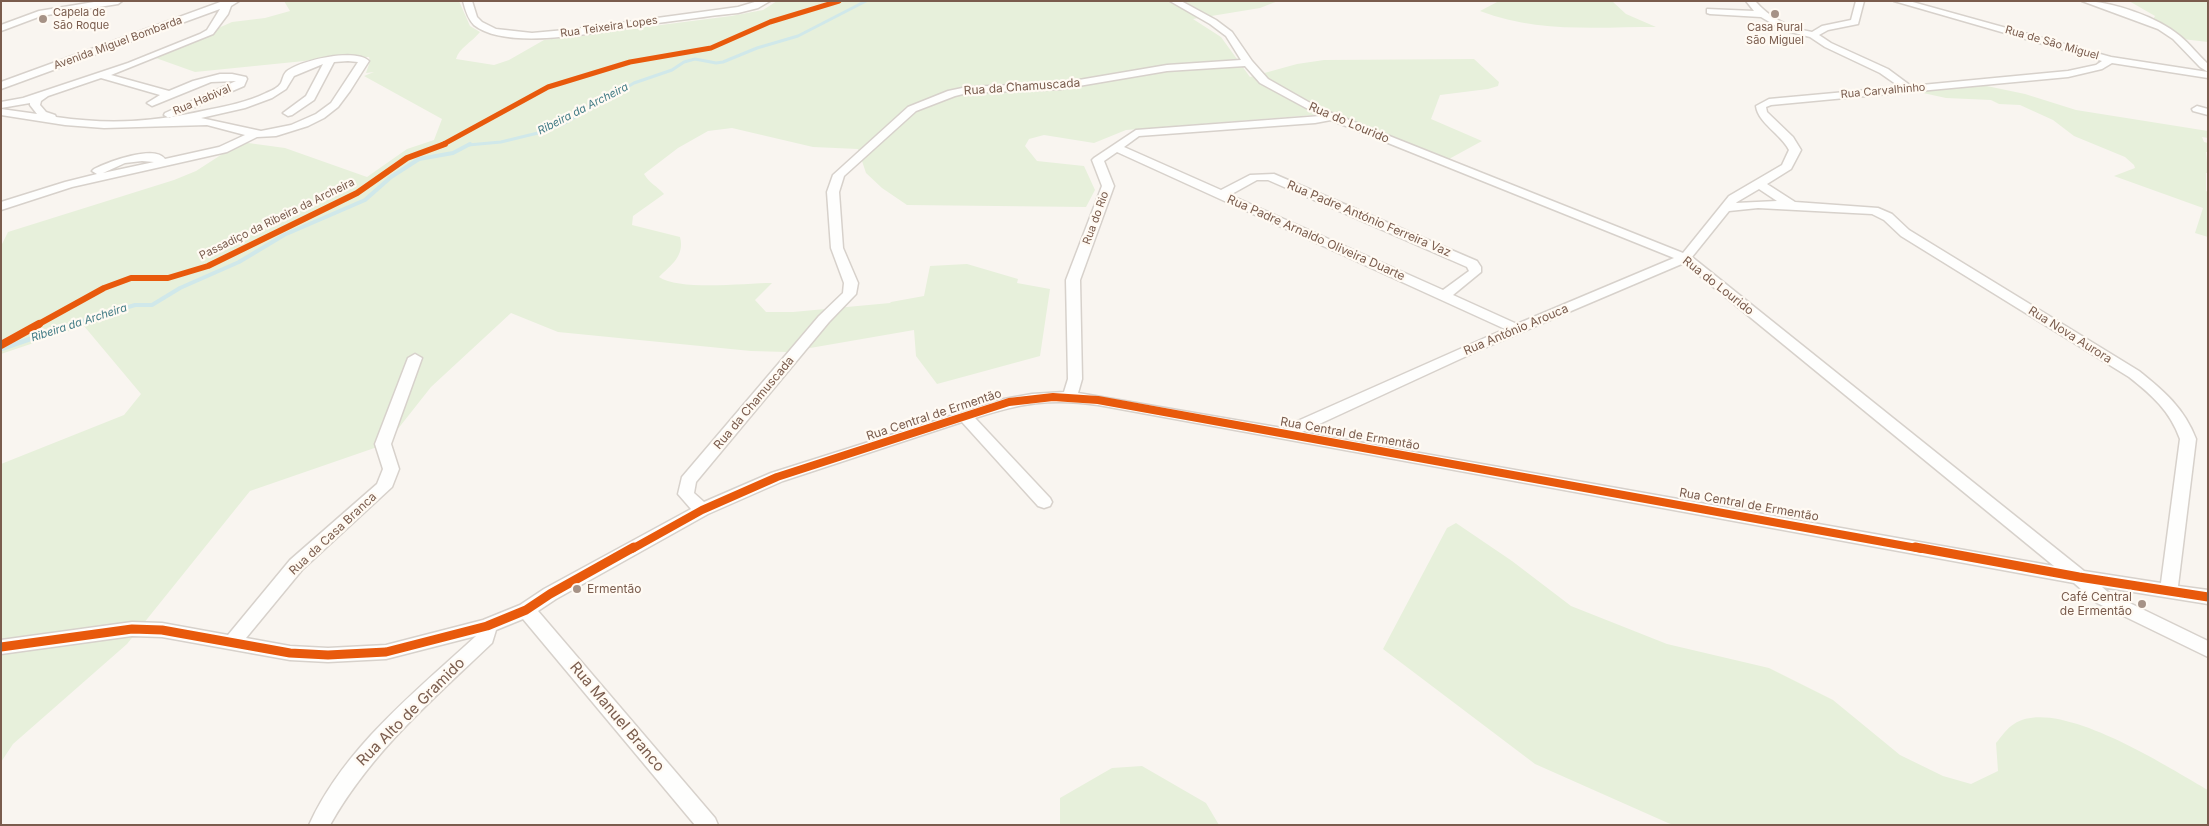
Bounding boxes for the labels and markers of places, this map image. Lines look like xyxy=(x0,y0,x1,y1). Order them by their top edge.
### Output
place label: Capela de São Roque xyxy=(53,6,109,32)
marker: Casa Rural São Miguel xyxy=(1769,8,1781,20)
marker: Capela de São Roque xyxy=(37,13,49,25)
place label: Casa Rural São Miguel xyxy=(1746,21,1804,47)
place label: Ermentão xyxy=(587,582,641,596)
marker: Ermentão xyxy=(571,583,583,595)
place label: Café Central de Ermentão xyxy=(2060,590,2132,618)
marker: Café Central de Ermentão xyxy=(2136,598,2148,610)

